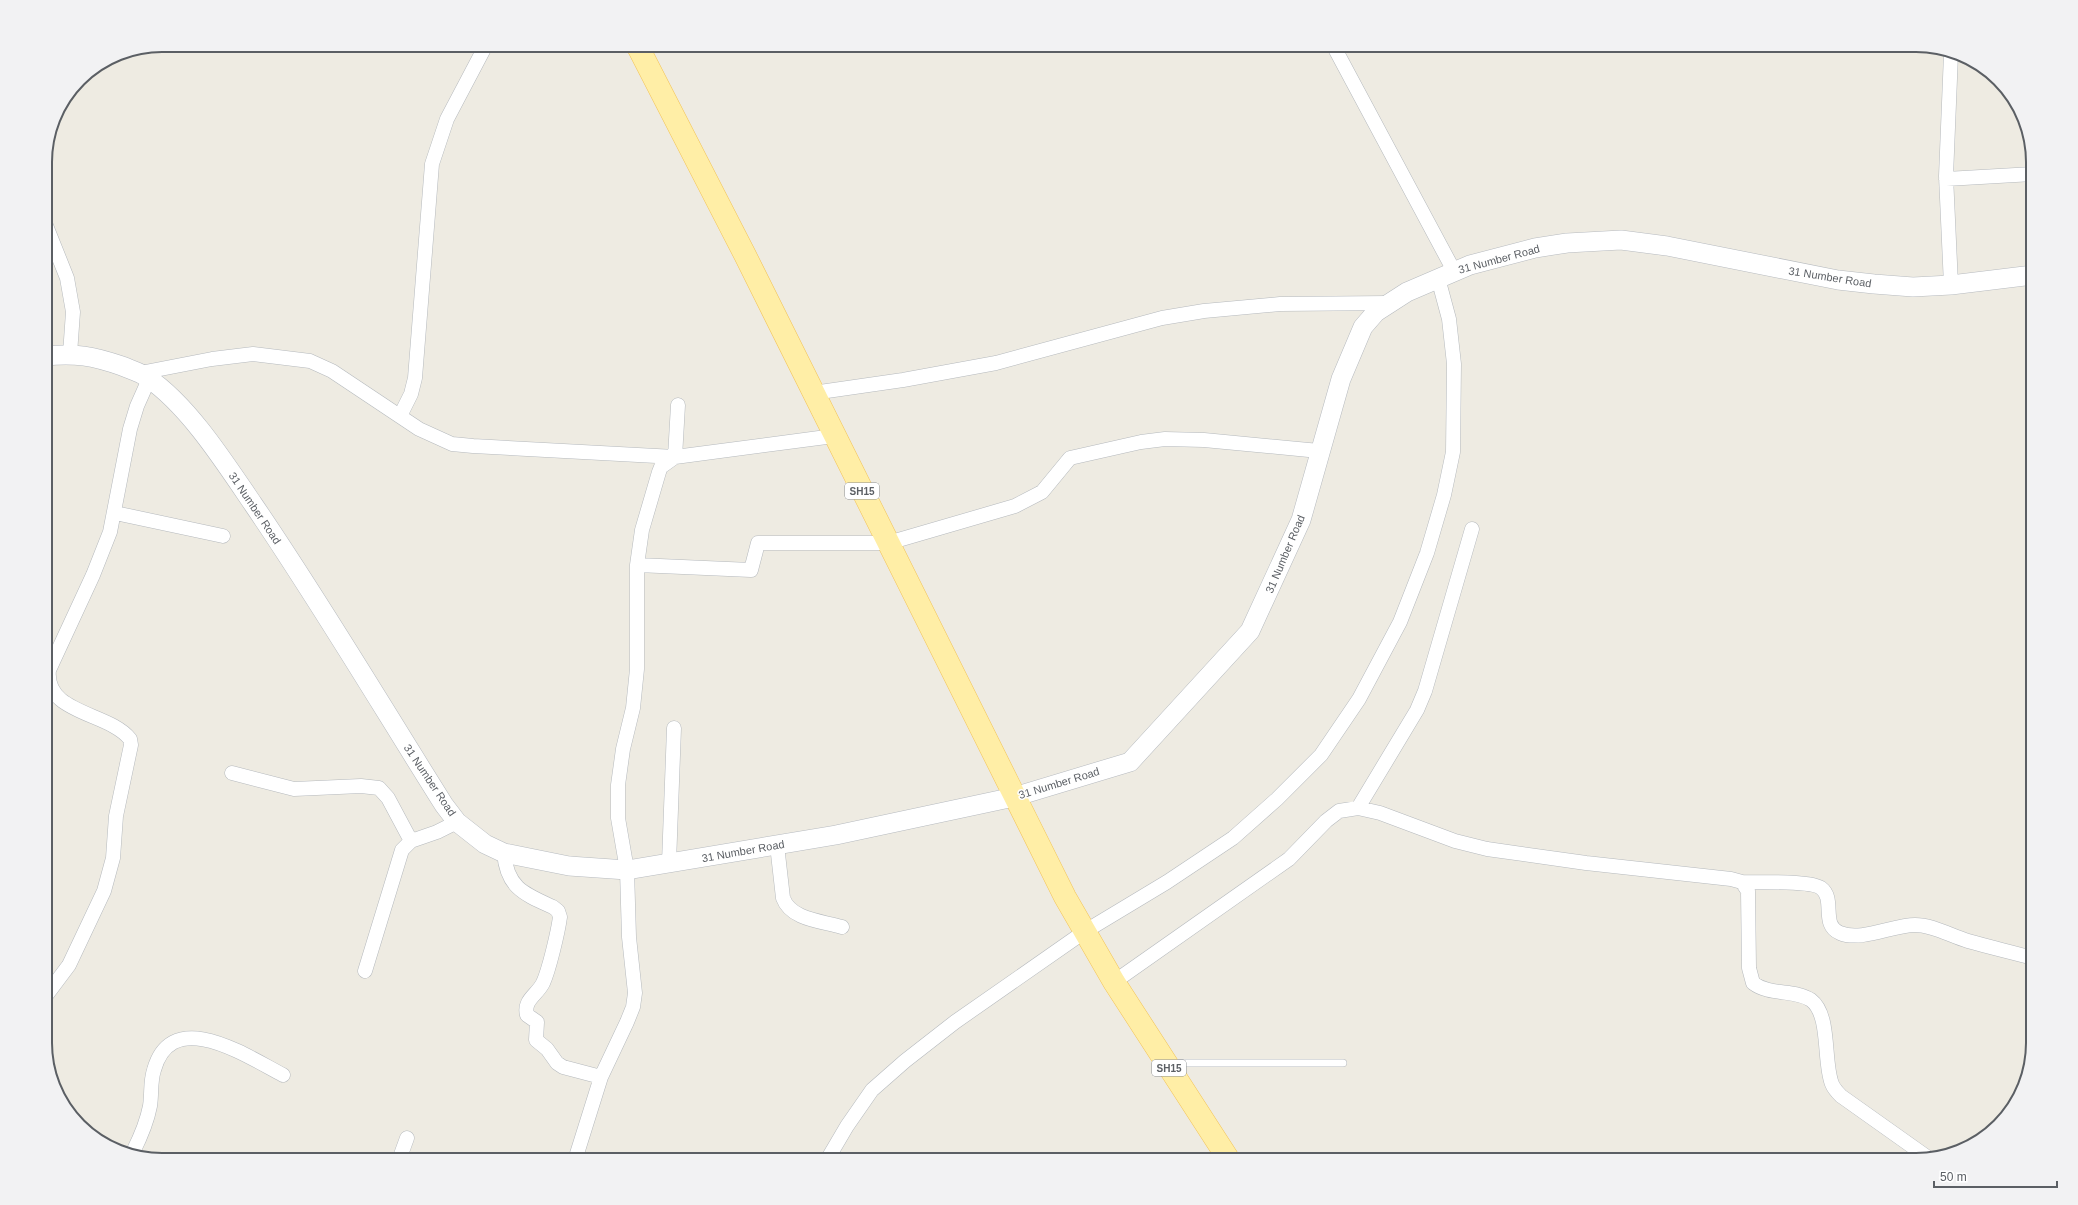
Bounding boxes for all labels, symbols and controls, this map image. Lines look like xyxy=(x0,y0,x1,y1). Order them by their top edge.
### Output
street label: 31 Number Road xyxy=(1457,242,1541,276)
street label: 31 Number Road xyxy=(1788,265,1872,289)
street label: 31 Number Road xyxy=(227,470,283,546)
road number: SH15 xyxy=(845,483,879,499)
street label: 31 Number Road xyxy=(1263,513,1307,595)
street label: 31 Number Road xyxy=(402,742,458,818)
street label: 31 Number Road xyxy=(1017,765,1101,801)
street label: 31 Number Road xyxy=(701,838,785,864)
road number: SH15 xyxy=(1152,1060,1186,1076)
scale bar xyxy=(1934,1163,2057,1189)
text: 50 m xyxy=(1940,1170,1967,1184)

